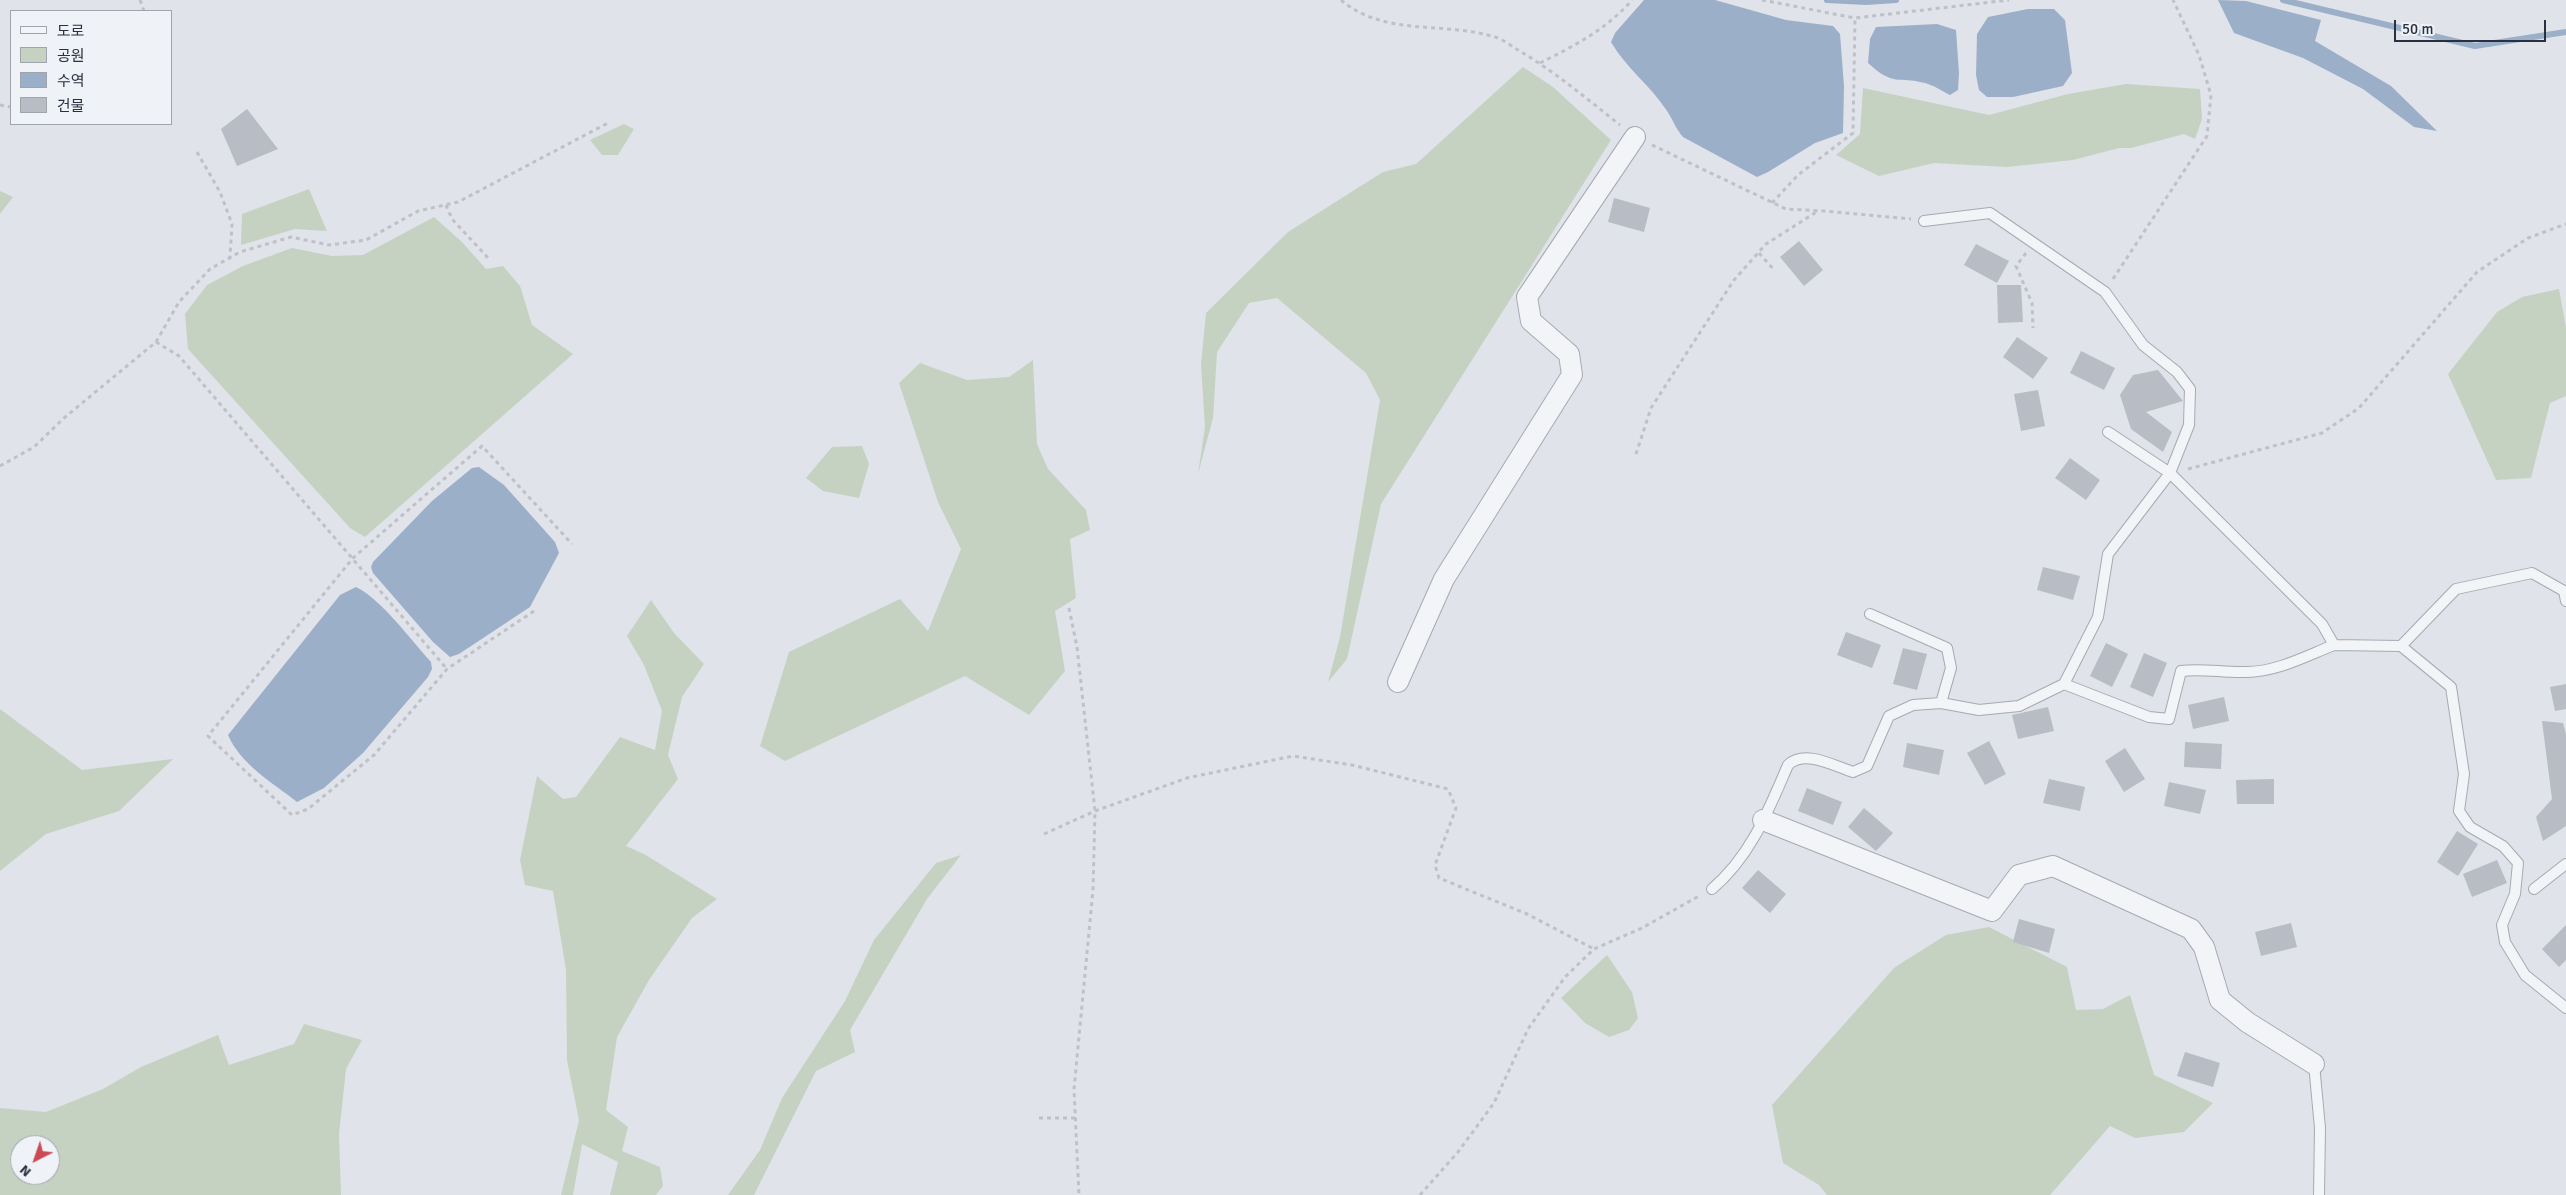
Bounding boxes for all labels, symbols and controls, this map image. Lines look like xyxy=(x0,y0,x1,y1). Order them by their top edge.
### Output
legend xyxy=(10,10,172,125)
scale bar xyxy=(2396,10,2548,42)
text: 50 m xyxy=(2402,20,2433,38)
text: 도로 xyxy=(57,22,85,40)
text: 공원 xyxy=(57,47,85,65)
text: 수역 xyxy=(57,72,85,90)
text: 건물 xyxy=(57,97,85,115)
north arrow xyxy=(10,1135,60,1185)
text: N xyxy=(16,1161,35,1181)

